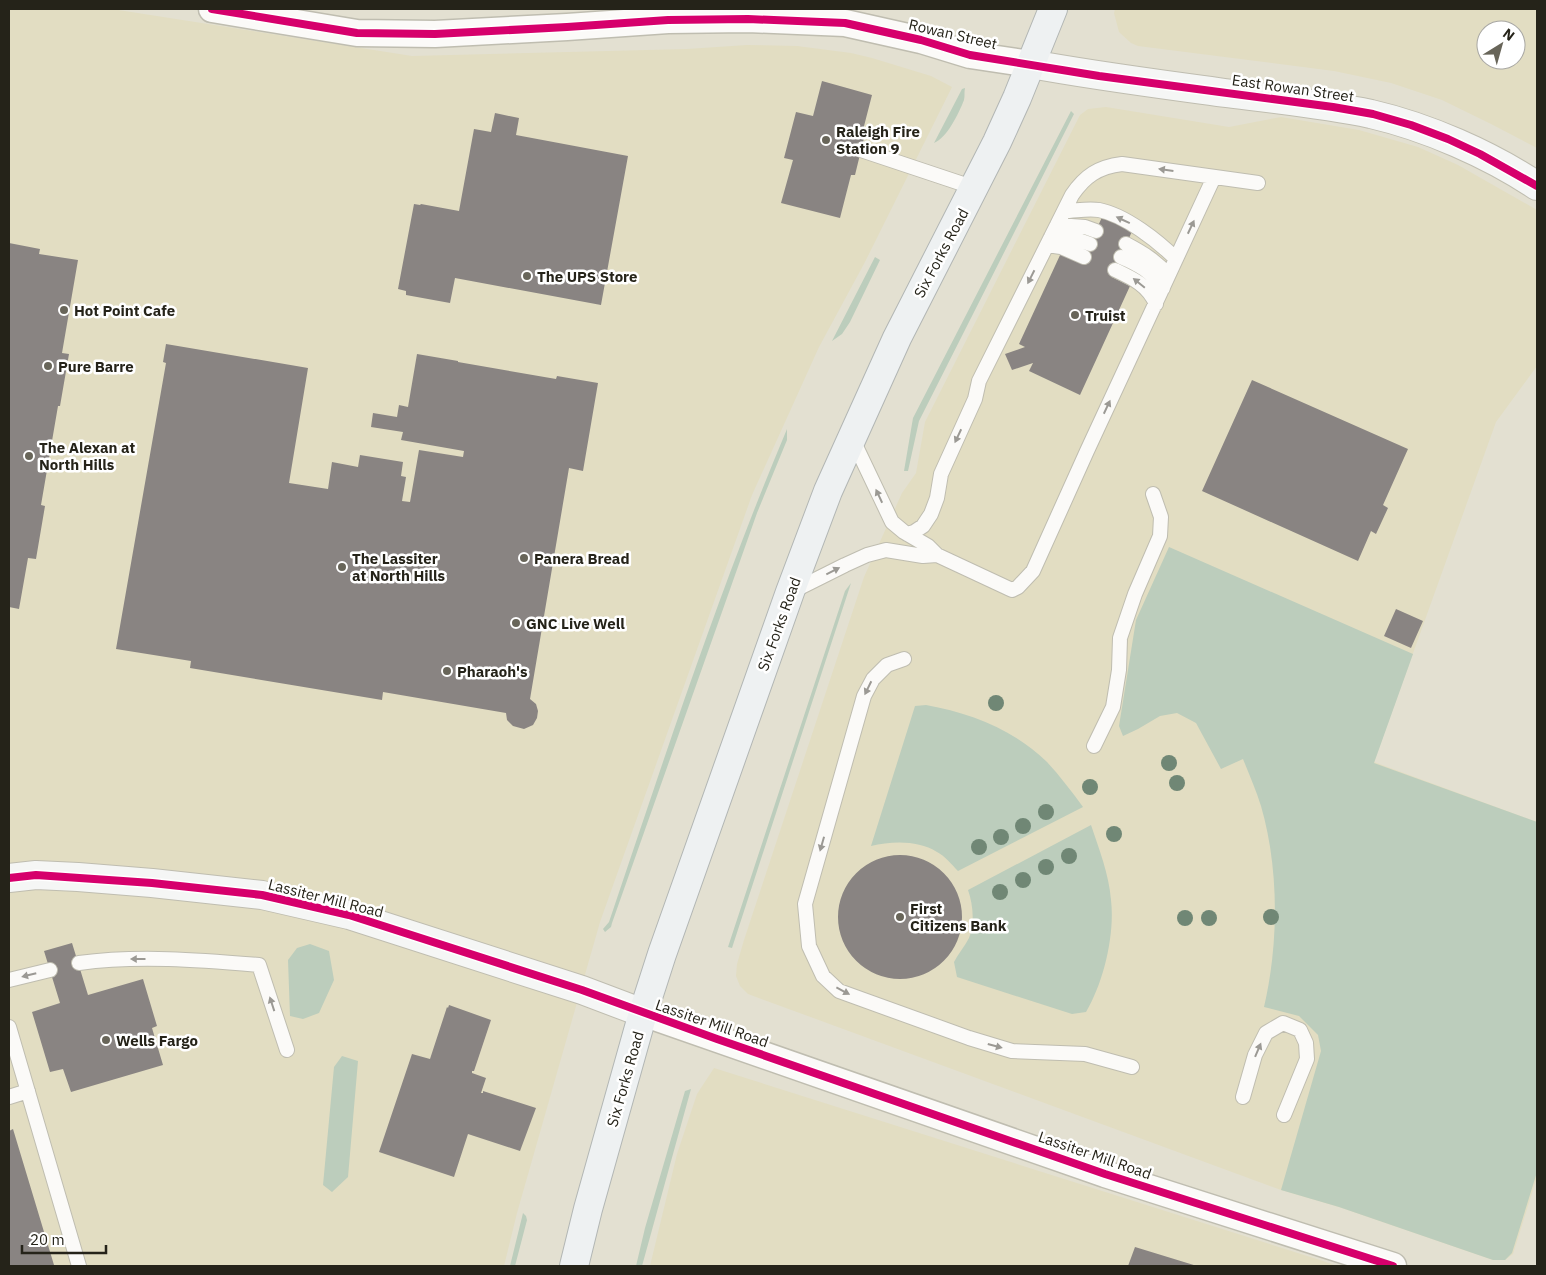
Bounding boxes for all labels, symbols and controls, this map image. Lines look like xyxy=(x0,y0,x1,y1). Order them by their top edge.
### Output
street label: Rowan Street xyxy=(907,15,999,53)
north arrow xyxy=(1476,20,1526,70)
text: N xyxy=(1499,24,1518,45)
street label: East Rowan Street xyxy=(1231,70,1355,106)
place label: Raleigh Fire Station 9 xyxy=(836,122,920,158)
marker: Raleigh Fire Station 9 xyxy=(820,134,832,146)
one-way arrow xyxy=(1158,166,1174,174)
street label: Six Forks Road xyxy=(909,205,973,301)
one-way arrow xyxy=(1116,216,1130,224)
one-way arrow xyxy=(1186,220,1195,235)
place label: The UPS Store xyxy=(537,267,638,286)
marker: The UPS Store xyxy=(521,270,533,282)
one-way arrow xyxy=(1027,270,1035,284)
one-way arrow xyxy=(1132,277,1145,288)
place label: Hot Point Cafe xyxy=(74,301,175,320)
marker: Hot Point Cafe xyxy=(58,304,70,316)
place label: Truist xyxy=(1085,306,1126,325)
marker: Truist xyxy=(1069,309,1081,321)
place label: Pure Barre xyxy=(58,357,134,376)
marker: Pure Barre xyxy=(42,360,54,372)
one-way arrow xyxy=(1104,400,1112,414)
one-way arrow xyxy=(954,429,962,443)
place label: The Alexan at North Hills xyxy=(39,438,136,474)
marker: The Alexan at North Hills xyxy=(23,450,35,462)
one-way arrow xyxy=(874,489,882,503)
place label: The Lassiter at North Hills xyxy=(352,549,446,585)
place label: Panera Bread xyxy=(534,549,630,568)
marker: Panera Bread xyxy=(518,552,530,564)
marker: The Lassiter at North Hills xyxy=(336,561,348,573)
one-way arrow xyxy=(826,566,840,574)
street label: Six Forks Road xyxy=(753,574,805,674)
place label: GNC Live Well xyxy=(526,614,625,633)
marker: GNC Live Well xyxy=(510,617,522,629)
place label: Pharaoh's xyxy=(457,662,528,681)
marker: Pharaoh's xyxy=(441,665,453,677)
one-way arrow xyxy=(864,681,872,696)
one-way arrow xyxy=(817,837,825,852)
street label: Lassiter Mill Road xyxy=(266,874,386,922)
place label: First Citizens Bank xyxy=(910,899,1007,935)
marker: First Citizens Bank xyxy=(894,911,906,923)
one-way arrow xyxy=(129,955,145,963)
one-way arrow xyxy=(22,971,37,979)
one-way arrow xyxy=(835,987,850,995)
street label: Lassiter Mill Road xyxy=(653,995,771,1051)
one-way arrow xyxy=(267,996,275,1011)
street label: Six Forks Road xyxy=(602,1029,648,1129)
place label: Wells Fargo xyxy=(116,1031,198,1050)
marker: Wells Fargo xyxy=(100,1034,112,1046)
one-way arrow xyxy=(988,1042,1003,1050)
one-way arrow xyxy=(1254,1042,1262,1057)
street label: Lassiter Mill Road xyxy=(1036,1127,1154,1183)
scale bar xyxy=(22,1222,106,1254)
text: 20 m xyxy=(30,1230,65,1249)

